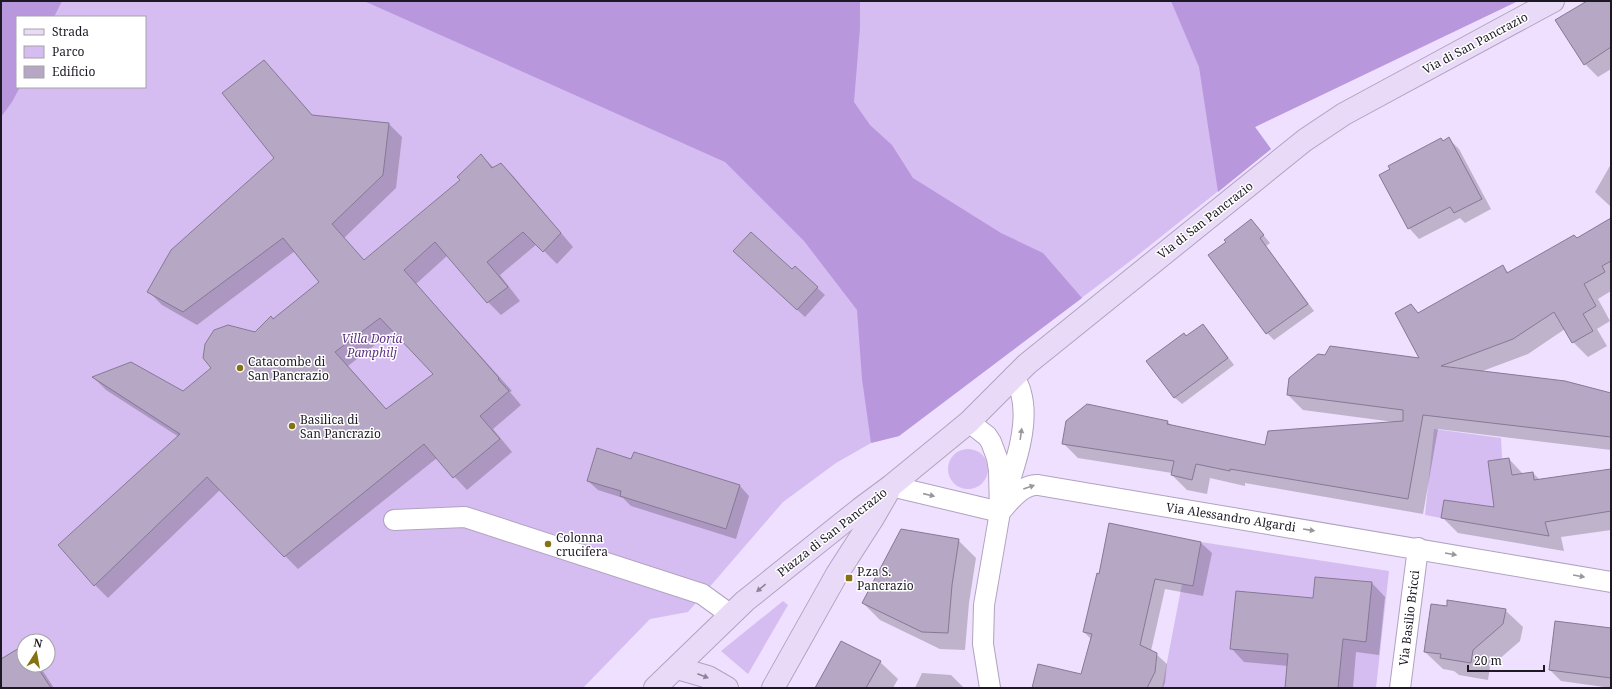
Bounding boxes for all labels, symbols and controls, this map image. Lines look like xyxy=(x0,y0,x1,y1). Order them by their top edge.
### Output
street label: Via di San Pancrazio xyxy=(1419,8,1531,78)
legend xyxy=(16,16,146,88)
text: Strada xyxy=(52,23,89,40)
text: Parco xyxy=(52,43,85,60)
text: Edificio xyxy=(52,63,95,80)
street label: Via di San Pancrazio xyxy=(1154,177,1256,263)
park label: Villa Doria Pamphilj xyxy=(342,330,403,361)
place label: Catacombe di San Pancrazio xyxy=(248,353,329,384)
marker: Catacombe di San Pancrazio xyxy=(235,363,245,373)
place label: Basilica di San Pancrazio xyxy=(300,411,381,442)
marker: Basilica di San Pancrazio xyxy=(287,421,297,431)
one-way arrow xyxy=(1018,428,1024,440)
street label: Piazza di San Pancrazio xyxy=(774,484,891,580)
one-way arrow xyxy=(1024,484,1036,490)
one-way arrow xyxy=(923,492,935,498)
street label: Via Alessandro Algardi xyxy=(1165,498,1297,536)
one-way arrow xyxy=(1303,527,1315,533)
place label: Colonna crucifera xyxy=(556,529,608,560)
marker: Colonna crucifera xyxy=(543,539,553,549)
one-way arrow xyxy=(1445,551,1457,557)
place label: P.za S. Pancrazio xyxy=(857,563,914,594)
street label: Via Basilio Bricci xyxy=(1395,569,1423,667)
marker: P.za S. Pancrazio xyxy=(844,573,854,583)
one-way arrow xyxy=(1573,573,1585,579)
one-way arrow xyxy=(756,583,767,592)
north arrow xyxy=(16,633,56,673)
text: N xyxy=(32,635,44,651)
scale bar xyxy=(1468,647,1544,673)
text: 20 m xyxy=(1474,652,1502,669)
one-way arrow xyxy=(698,673,710,679)

